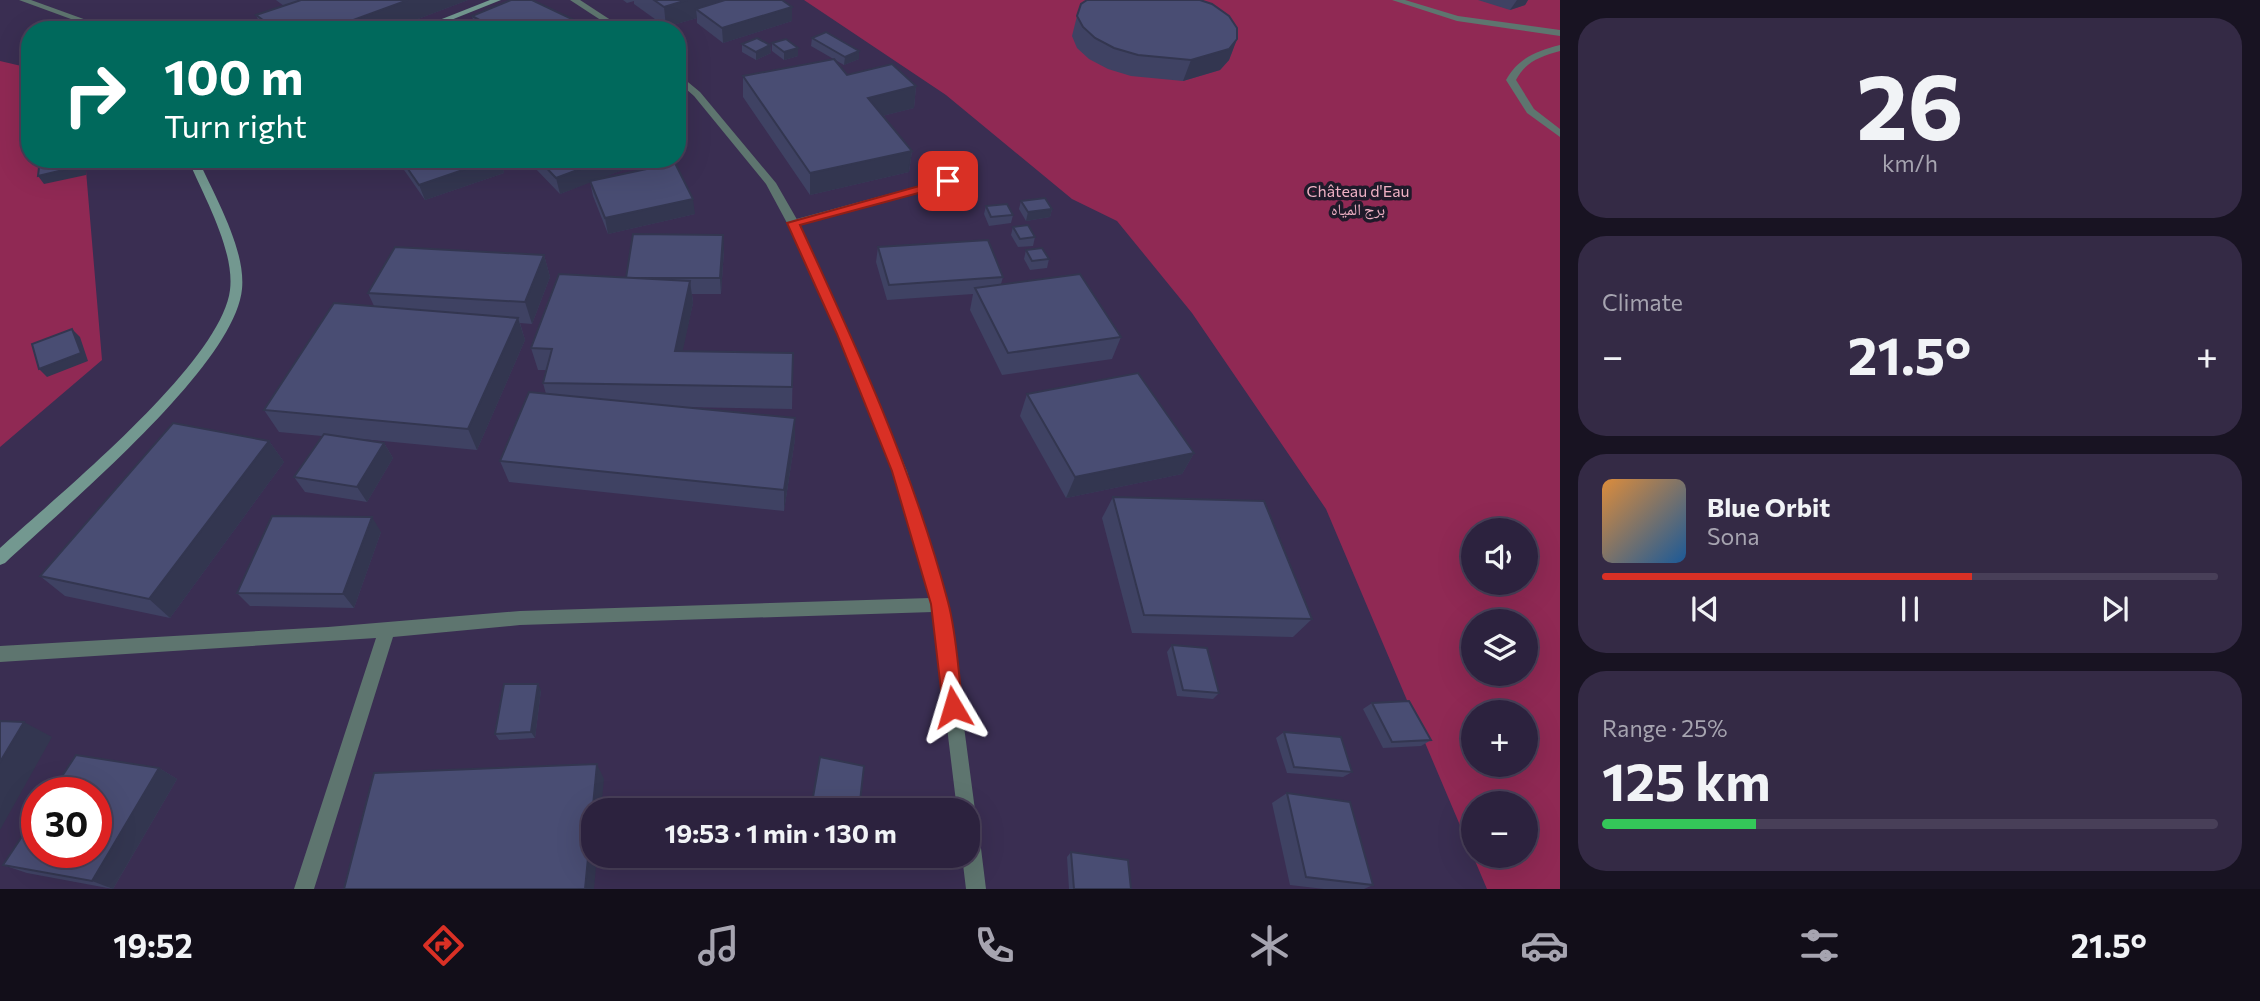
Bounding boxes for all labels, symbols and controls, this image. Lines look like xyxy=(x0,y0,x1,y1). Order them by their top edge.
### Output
text: 100 m xyxy=(164,45,303,105)
text: 26 xyxy=(1856,47,1964,159)
icon: right xyxy=(49,49,140,140)
text: Turn right xyxy=(164,105,307,145)
text: km/h xyxy=(1882,149,1938,177)
pin xyxy=(918,151,978,211)
icon: arrive xyxy=(929,162,967,200)
park label: Château d'Eau برج المياه xyxy=(1307,181,1409,220)
text: Climate xyxy=(1602,288,1683,316)
text: 21.5° xyxy=(1848,322,1971,386)
text: − xyxy=(1602,331,1624,378)
text: + xyxy=(2196,331,2218,378)
text: Blue Orbit xyxy=(1707,491,1830,522)
map controls xyxy=(1461,518,1538,868)
button: sound xyxy=(1461,518,1538,595)
text: Sona xyxy=(1707,522,1759,550)
icon: previous xyxy=(1686,590,1724,628)
icon: pause xyxy=(1891,590,1929,628)
icon: next xyxy=(2096,590,2134,628)
button: layers xyxy=(1461,609,1538,686)
position arrow xyxy=(916,670,990,744)
button: + xyxy=(1461,700,1538,777)
text: Range · 25% xyxy=(1602,714,1727,742)
text: 125 km xyxy=(1602,748,1771,812)
speed limit sign: 30 xyxy=(21,777,112,868)
button: − xyxy=(1461,791,1538,868)
text: 19:53 · 1 min · 130 m xyxy=(664,817,897,848)
icon: directions xyxy=(419,921,468,970)
icon: music xyxy=(694,921,743,970)
icon: phone xyxy=(970,921,1019,970)
icon: climate xyxy=(1245,921,1294,970)
icon: car xyxy=(1520,921,1569,970)
icon: filters xyxy=(1795,921,1844,970)
text: 19:52 xyxy=(113,925,193,965)
text: 21.5° xyxy=(2071,925,2147,965)

